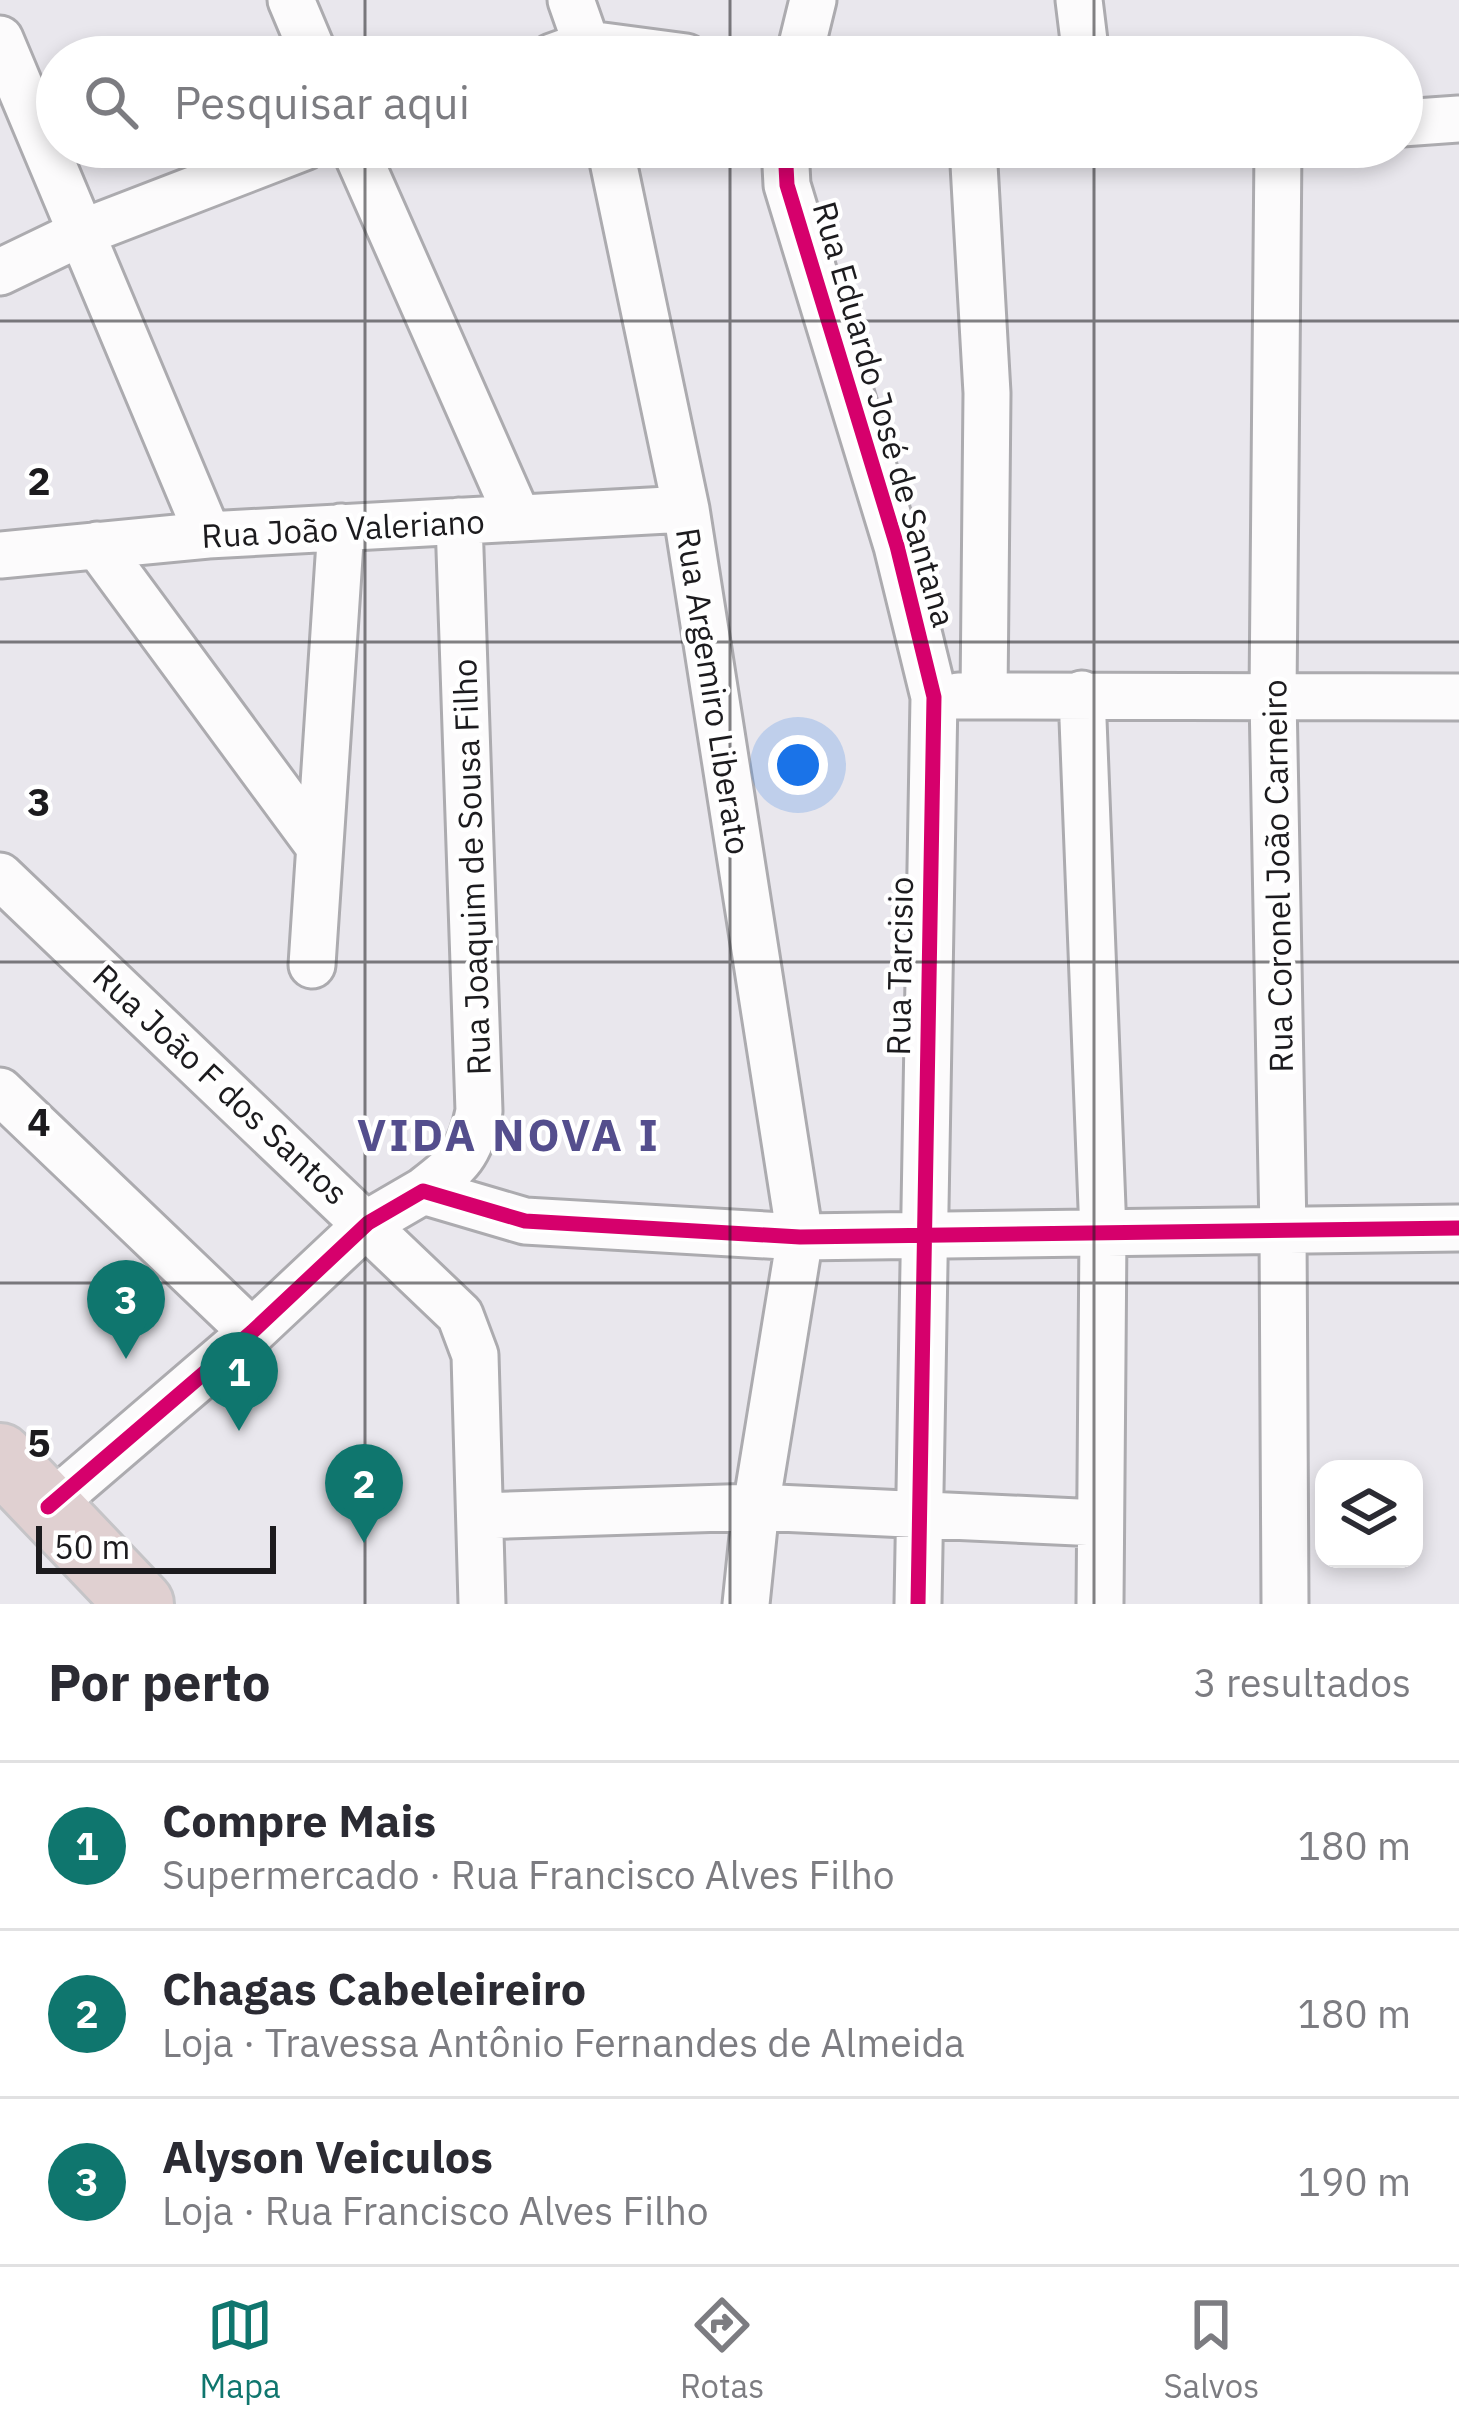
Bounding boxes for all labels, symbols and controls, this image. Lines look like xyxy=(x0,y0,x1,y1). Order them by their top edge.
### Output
search box xyxy=(36,36,1423,168)
icon: search xyxy=(78,69,144,135)
text: Pesquisar aqui xyxy=(174,73,470,131)
street label: Rua Eduardo José de Santana xyxy=(804,196,966,632)
text: 2 xyxy=(27,455,51,506)
street label: Rua João Valeriano xyxy=(200,499,486,557)
street label: Rua Argemiro Liberato xyxy=(667,525,761,857)
street label: Rua Joaquim de Sousa Filho xyxy=(442,658,500,1076)
street label: Rua Coronel João Carneiro xyxy=(1252,679,1302,1073)
your location xyxy=(768,735,828,795)
text: 3 xyxy=(27,776,51,827)
street label: Rua Tarcisio xyxy=(876,876,922,1056)
street label: Rua João F dos Santos xyxy=(84,954,358,1214)
text: 4 xyxy=(27,1096,51,1147)
district label: VIDA NOVA I xyxy=(357,1105,661,1163)
pin: 3 xyxy=(87,1260,165,1359)
pin: 1 xyxy=(200,1332,278,1431)
text: 5 xyxy=(27,1417,51,1468)
pin: 2 xyxy=(325,1444,403,1543)
map controls xyxy=(1315,1460,1423,1568)
button: layers xyxy=(1315,1460,1423,1568)
scale bar xyxy=(36,1520,276,1573)
text: 50 m xyxy=(54,1525,130,1568)
text: Por perto xyxy=(48,1649,270,1715)
text: 3 resultados xyxy=(1193,1657,1411,1708)
text: Compre Mais xyxy=(162,1791,436,1849)
text: 1 xyxy=(75,1820,99,1871)
text: 180 m xyxy=(1298,1820,1411,1871)
text: Supermercado · Rua Francisco Alves Filho xyxy=(162,1849,895,1900)
text: Chagas Cabeleireiro xyxy=(162,1959,586,2017)
text: 2 xyxy=(75,1988,99,2039)
text: 180 m xyxy=(1298,1988,1411,2039)
text: Loja · Travessa Antônio Fernandes de Almeida xyxy=(162,2017,965,2068)
text: Alyson Veiculos xyxy=(162,2127,493,2185)
text: 3 xyxy=(75,2156,99,2207)
text: 190 m xyxy=(1298,2156,1411,2207)
text: Loja · Rua Francisco Alves Filho xyxy=(162,2185,709,2236)
tab: Mapa xyxy=(200,2292,281,2407)
tab: Rotas xyxy=(680,2292,764,2407)
tab: Salvos xyxy=(1163,2292,1259,2407)

